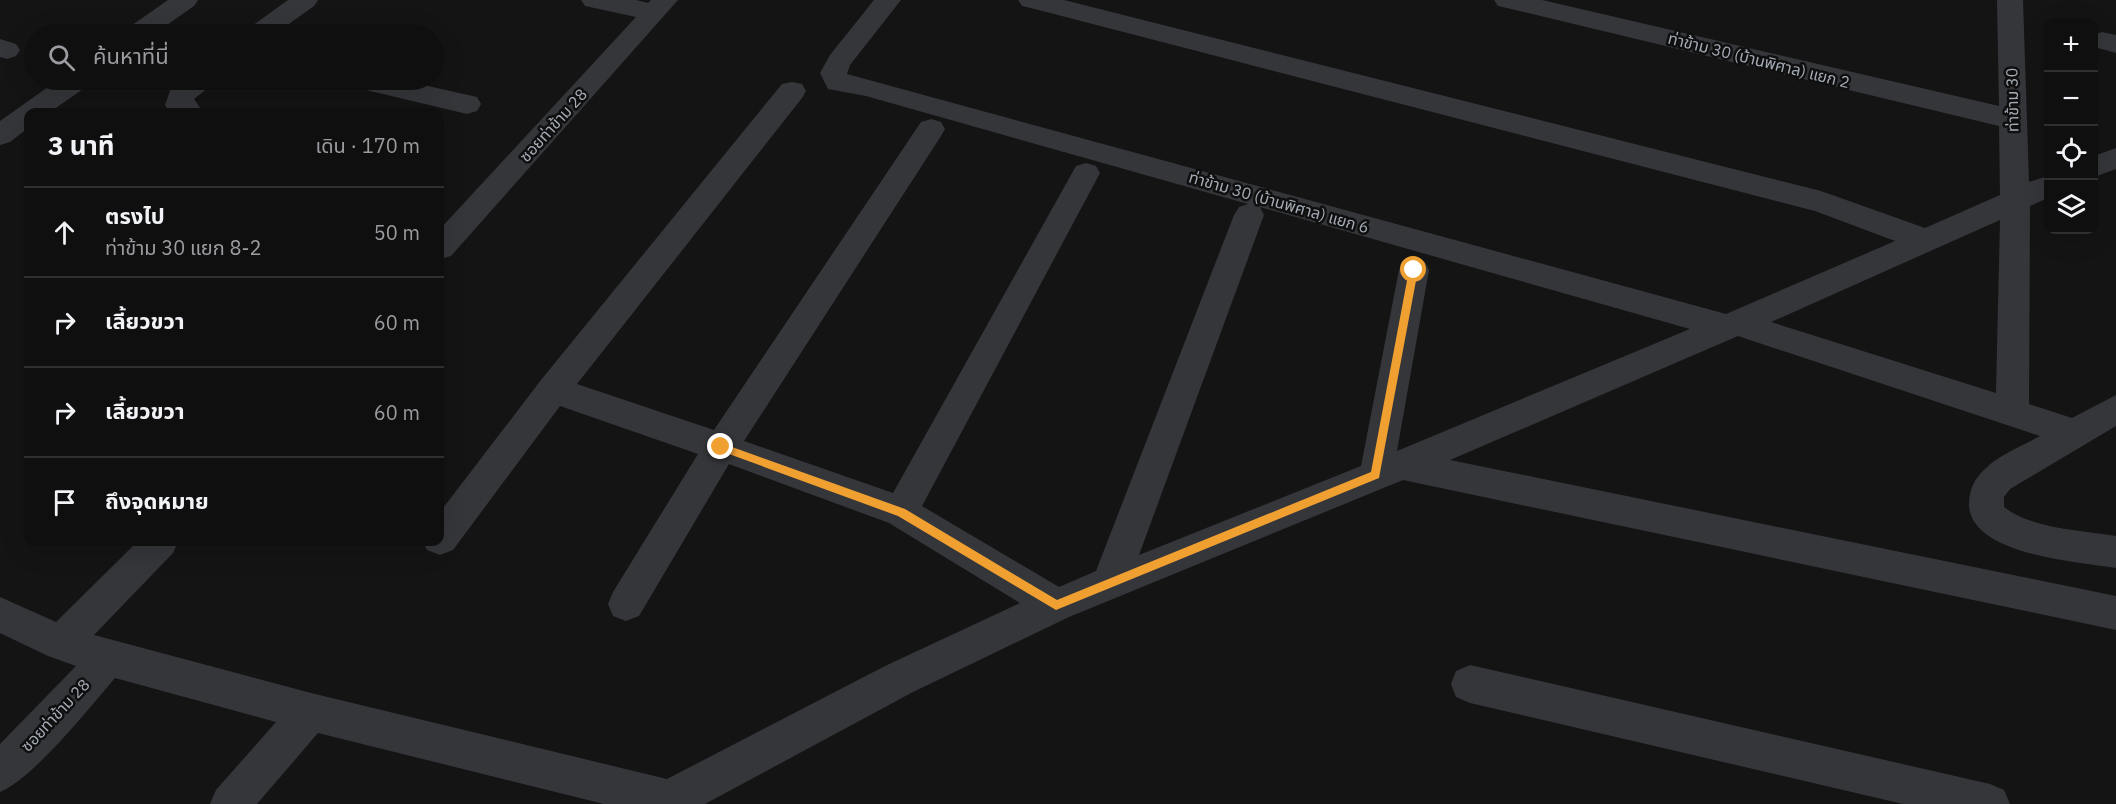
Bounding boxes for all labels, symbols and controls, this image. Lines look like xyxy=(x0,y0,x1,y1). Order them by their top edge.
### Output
map controls xyxy=(2044,18,2098,234)
button: + xyxy=(2044,18,2098,72)
search box xyxy=(24,24,444,90)
street label: ท่าข้าม 30 (บ้านพิศาล) แยก 2 xyxy=(1666,28,1852,92)
icon: search xyxy=(45,41,78,74)
text: ค้นหาที่นี่ xyxy=(93,41,169,70)
street label: ท่าข้าม 30 xyxy=(2001,68,2023,132)
button: − xyxy=(2044,72,2098,126)
street label: ซอยท่าข้าม 28 xyxy=(515,84,591,166)
button: locate xyxy=(2044,126,2098,180)
text: 3 นาที xyxy=(48,128,115,162)
text: เดิน · 170 m xyxy=(316,132,420,159)
street label: ท่าข้าม 30 (บ้านพิศาล) แยก 6 xyxy=(1187,167,1371,237)
button: layers xyxy=(2044,180,2098,234)
text: ตรงไป xyxy=(105,201,165,230)
icon: ahead xyxy=(48,216,81,249)
text: 50 m xyxy=(374,219,420,246)
text: ท่าข้าม 30 แยก 8-2 xyxy=(105,234,261,261)
route start xyxy=(1400,256,1426,282)
icon: right xyxy=(48,306,81,339)
text: เลี้ยวขวา xyxy=(105,306,185,335)
text: 60 m xyxy=(374,309,420,336)
icon: right xyxy=(48,396,81,429)
text: เลี้ยวขวา xyxy=(105,396,185,425)
text: 60 m xyxy=(374,399,420,426)
route end xyxy=(707,433,733,459)
icon: arrive xyxy=(48,486,81,519)
text: ถึงจุดหมาย xyxy=(105,486,209,515)
street label: ซอยท่าข้าม 28 xyxy=(16,675,94,755)

